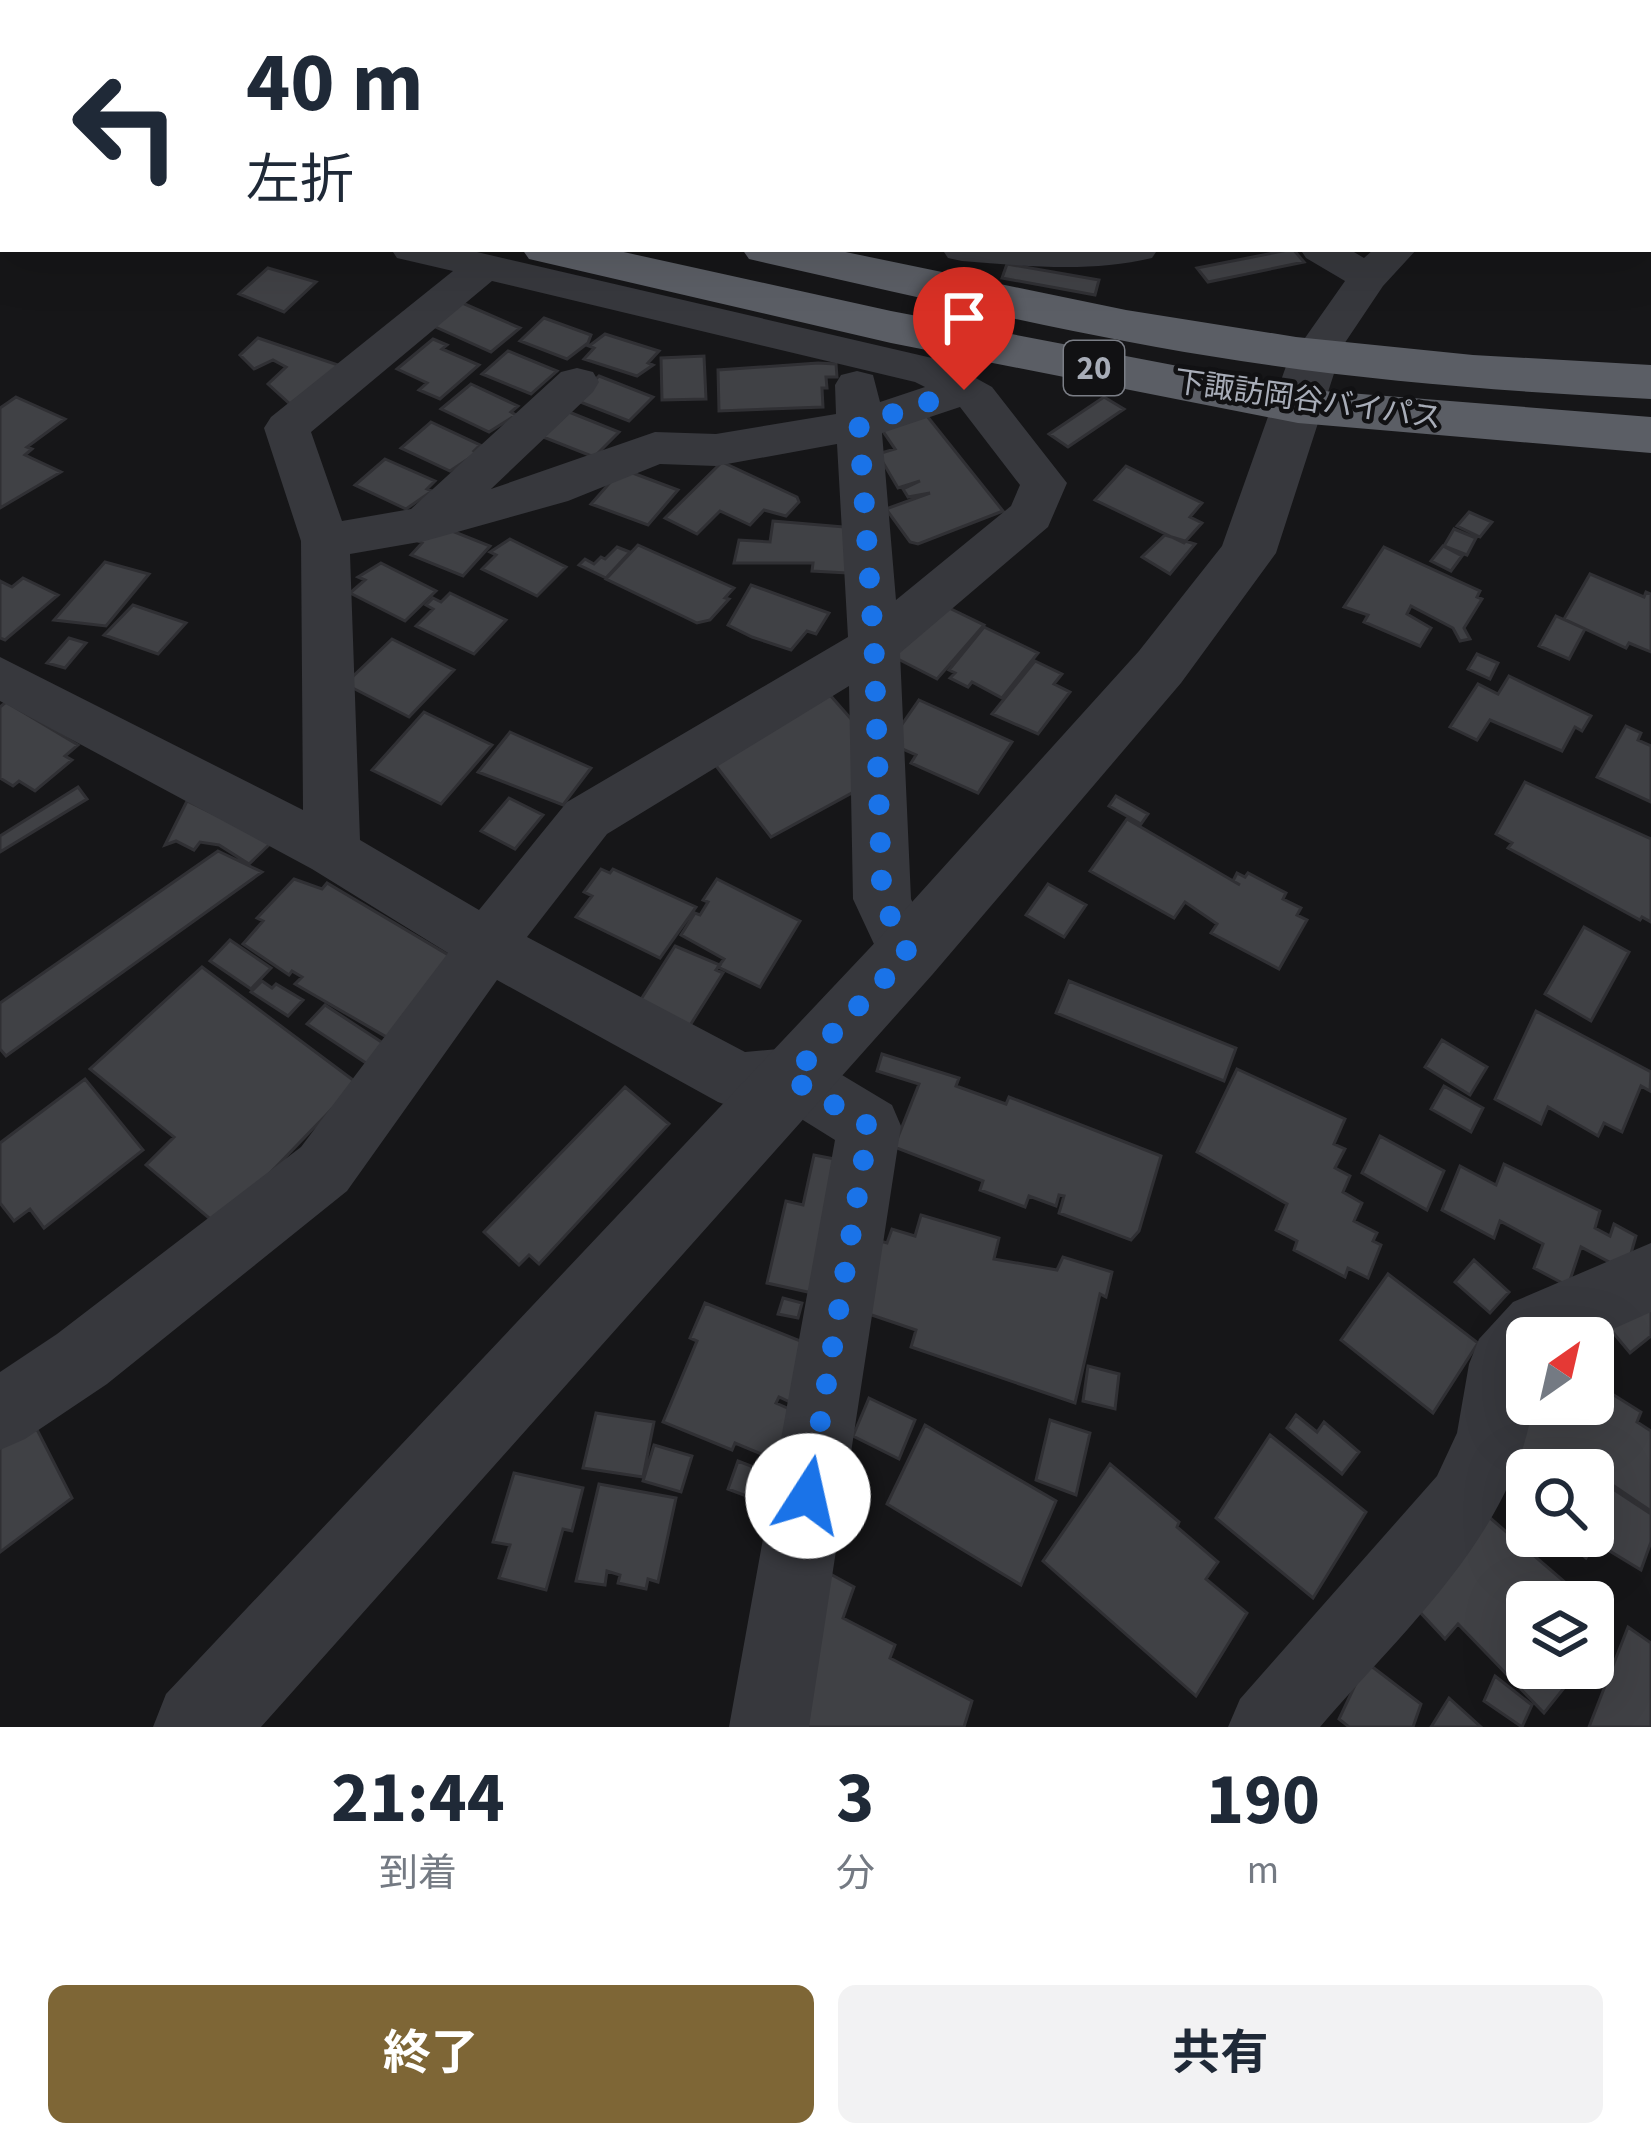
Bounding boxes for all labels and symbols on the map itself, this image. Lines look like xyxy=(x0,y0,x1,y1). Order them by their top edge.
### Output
pin xyxy=(913,267,1015,390)
road number: 20 xyxy=(1064,341,1124,395)
street label: 下諏訪岡谷バイパス xyxy=(1172,360,1444,440)
north arrow xyxy=(1506,1317,1614,1425)
position arrow xyxy=(745,1433,871,1559)

